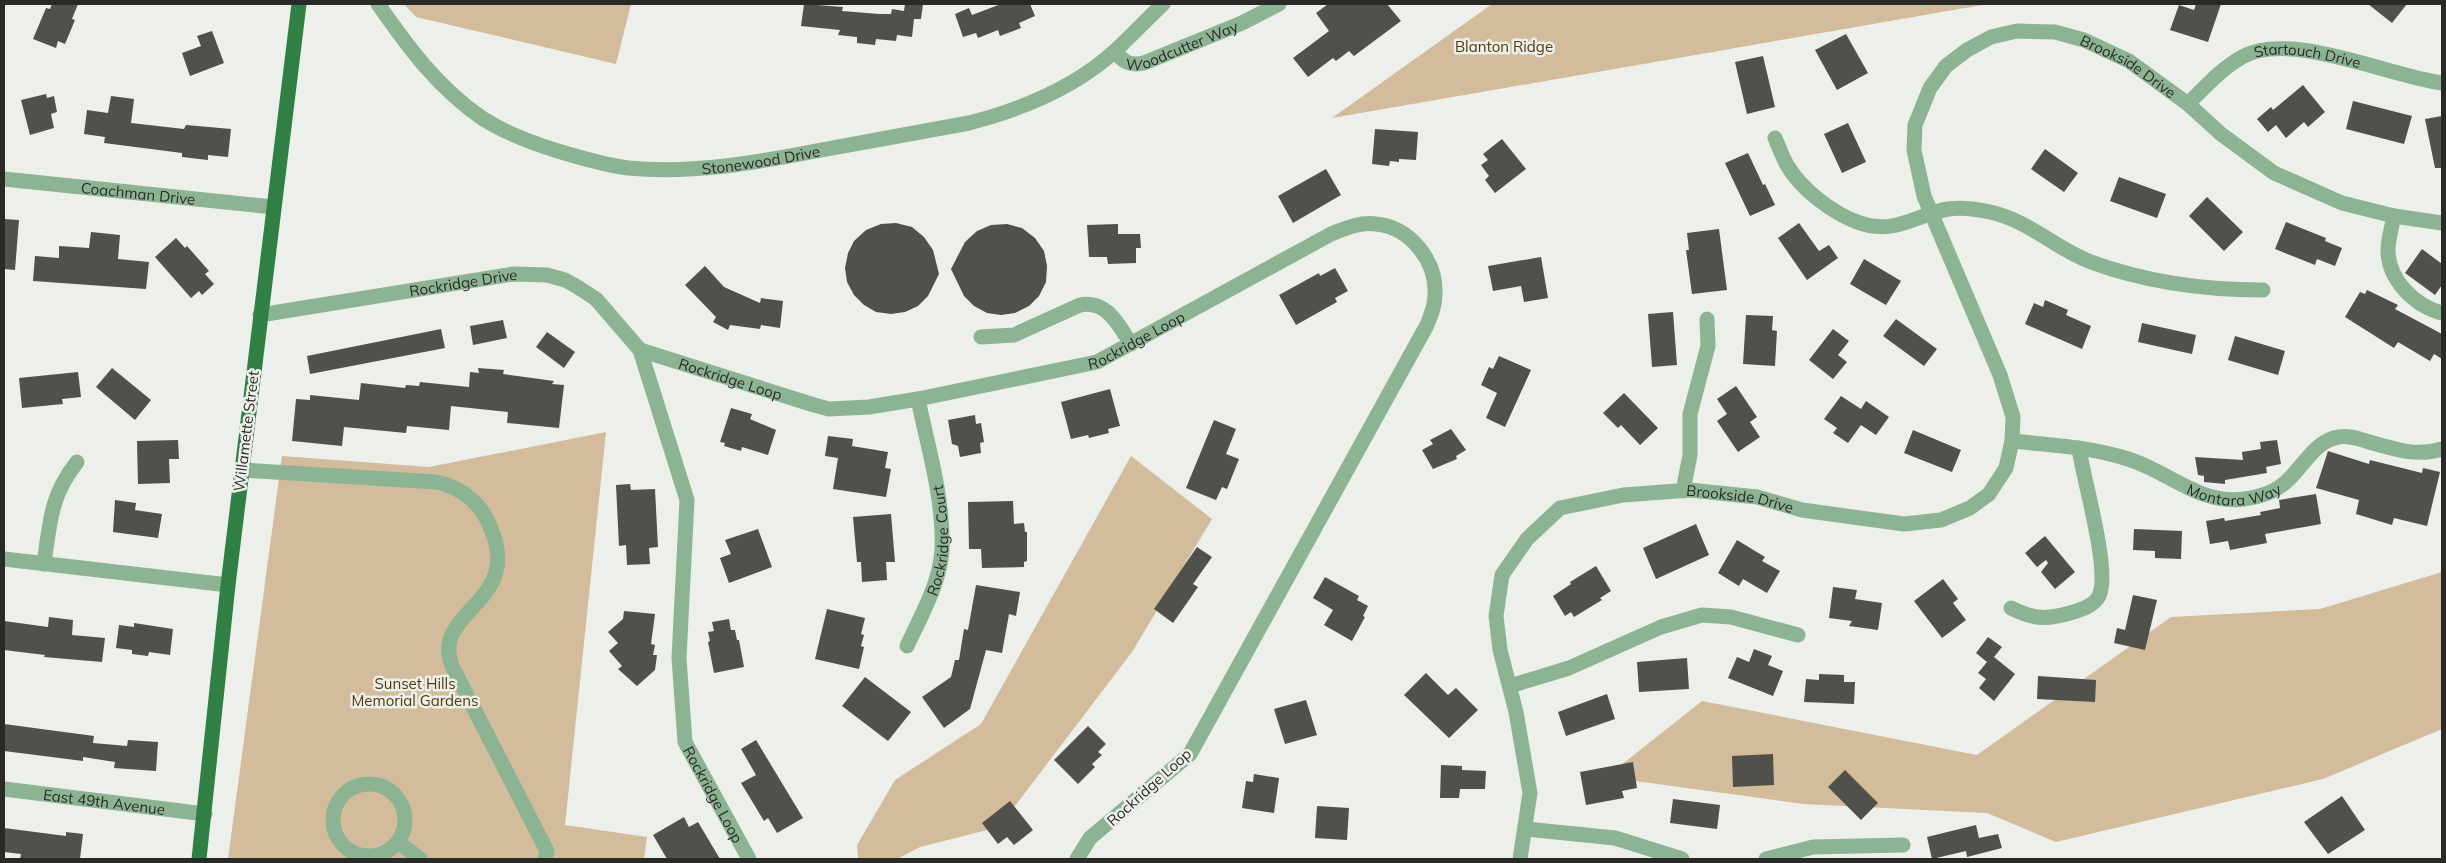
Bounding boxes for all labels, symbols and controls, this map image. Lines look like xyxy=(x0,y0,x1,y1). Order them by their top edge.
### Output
street label: Woodcutter Way xyxy=(1125,16,1241,74)
street label: Brookside Drive xyxy=(2077,30,2180,102)
park label: Blanton Ridge xyxy=(1455,37,1553,56)
street label: Startouch Drive xyxy=(2252,39,2363,72)
street label: Stonewood Drive xyxy=(701,141,822,178)
street label: Coachman Drive xyxy=(80,178,196,208)
street label: Rockridge Drive xyxy=(408,264,518,300)
street label: Rockridge Loop xyxy=(1086,307,1188,373)
street label: Rockridge Loop xyxy=(676,353,785,404)
street label: Willamette Street xyxy=(229,370,263,492)
street label: Montara Way xyxy=(2184,479,2284,509)
street label: Brookside Drive xyxy=(1685,480,1796,517)
street label: Rockridge Court xyxy=(922,484,952,598)
park label: Sunset Hills Memorial Gardens xyxy=(352,674,478,710)
street label: Rockridge Loop xyxy=(680,743,748,846)
street label: Rockridge Loop xyxy=(1103,744,1195,830)
street label: East 49th Avenue xyxy=(42,784,166,818)

